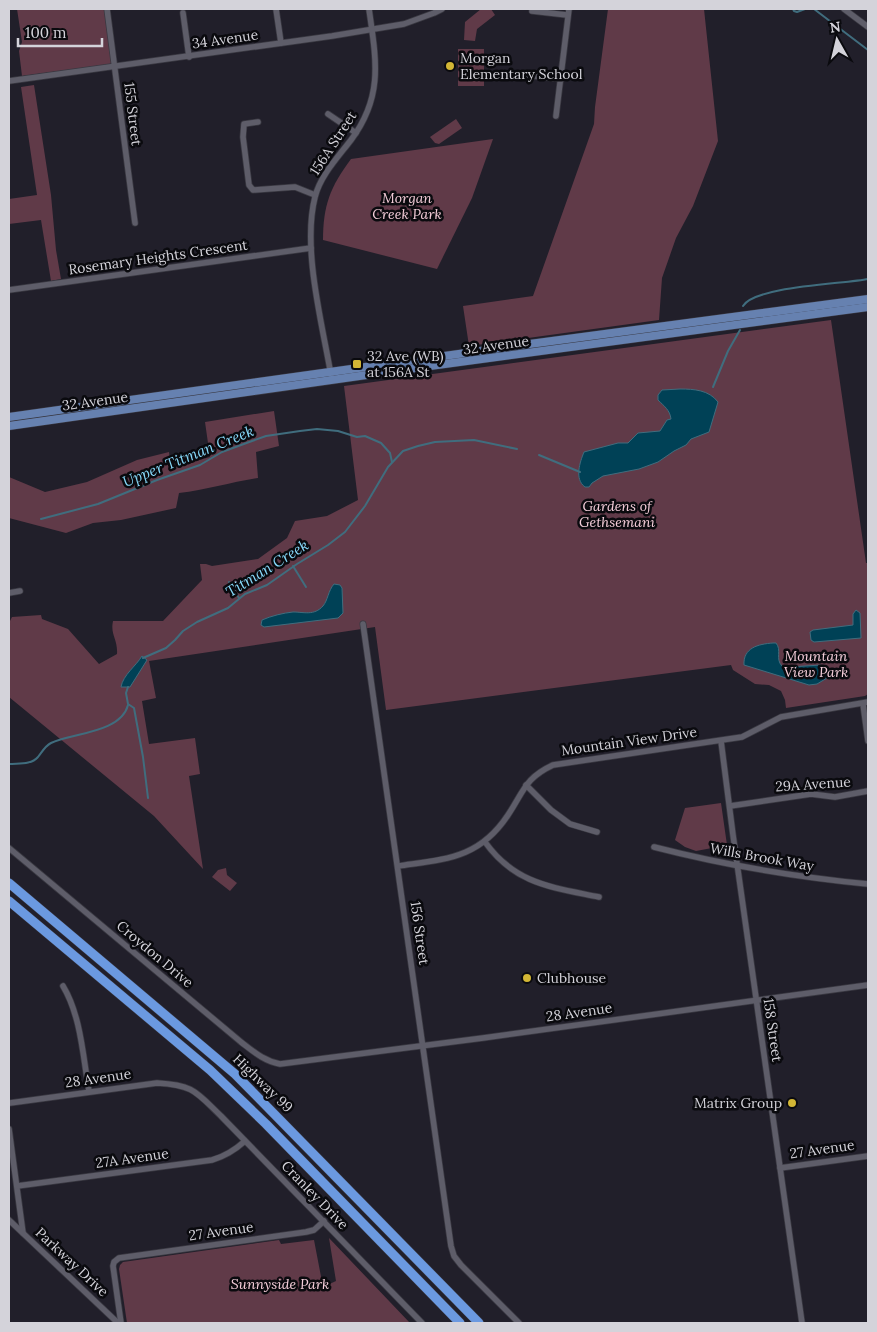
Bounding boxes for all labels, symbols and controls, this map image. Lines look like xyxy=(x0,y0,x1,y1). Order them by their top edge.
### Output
scale bar xyxy=(18,15,101,47)
north arrow xyxy=(812,15,862,65)
text: N xyxy=(829,17,842,37)
text: 100 m xyxy=(25,23,66,42)
street label: 34 Avenue xyxy=(191,25,260,53)
place label: Morgan Elementary School xyxy=(460,49,583,83)
marker: Morgan Elementary School xyxy=(444,60,456,72)
street label: 155 Street xyxy=(120,81,146,147)
street label: 156A Street xyxy=(306,107,361,179)
park label: Morgan Creek Park xyxy=(372,189,442,223)
street label: Rosemary Heights Crescent xyxy=(67,235,249,278)
street label: 32 Avenue xyxy=(462,331,531,359)
place label: 32 Ave (WB) at 156A St xyxy=(367,347,444,381)
marker: 32 Ave (WB) at 156A St xyxy=(351,358,363,370)
street label: 32 Avenue xyxy=(61,387,130,415)
water label: Upper Titman Creek xyxy=(120,421,257,491)
park label: Gardens of Gethsemani xyxy=(579,497,656,531)
water label: Titman Creek xyxy=(222,535,312,601)
park label: Mountain View Park xyxy=(784,647,848,681)
street label: Mountain View Drive xyxy=(560,723,698,759)
street label: 29A Avenue xyxy=(775,772,852,796)
street label: Wills Brook Way xyxy=(709,839,816,875)
street label: 156 Street xyxy=(407,900,433,967)
street label: Croydon Drive xyxy=(113,917,197,992)
place label: Clubhouse xyxy=(537,969,607,987)
marker: Clubhouse xyxy=(521,972,533,984)
street label: 158 Street xyxy=(760,997,786,1063)
street label: 28 Avenue xyxy=(545,998,614,1026)
street label: Highway 99 xyxy=(229,1050,297,1116)
street label: 28 Avenue xyxy=(64,1064,133,1092)
place label: Matrix Group xyxy=(694,1094,782,1112)
marker: Matrix Group xyxy=(786,1097,798,1109)
street label: 27 Avenue xyxy=(788,1135,856,1162)
street label: 27A Avenue xyxy=(94,1144,170,1172)
street label: Cranley Drive xyxy=(278,1157,353,1234)
street label: 27 Avenue xyxy=(187,1217,255,1244)
street label: Parkway Drive xyxy=(32,1224,113,1301)
park label: Sunnyside Park xyxy=(231,1275,329,1293)

